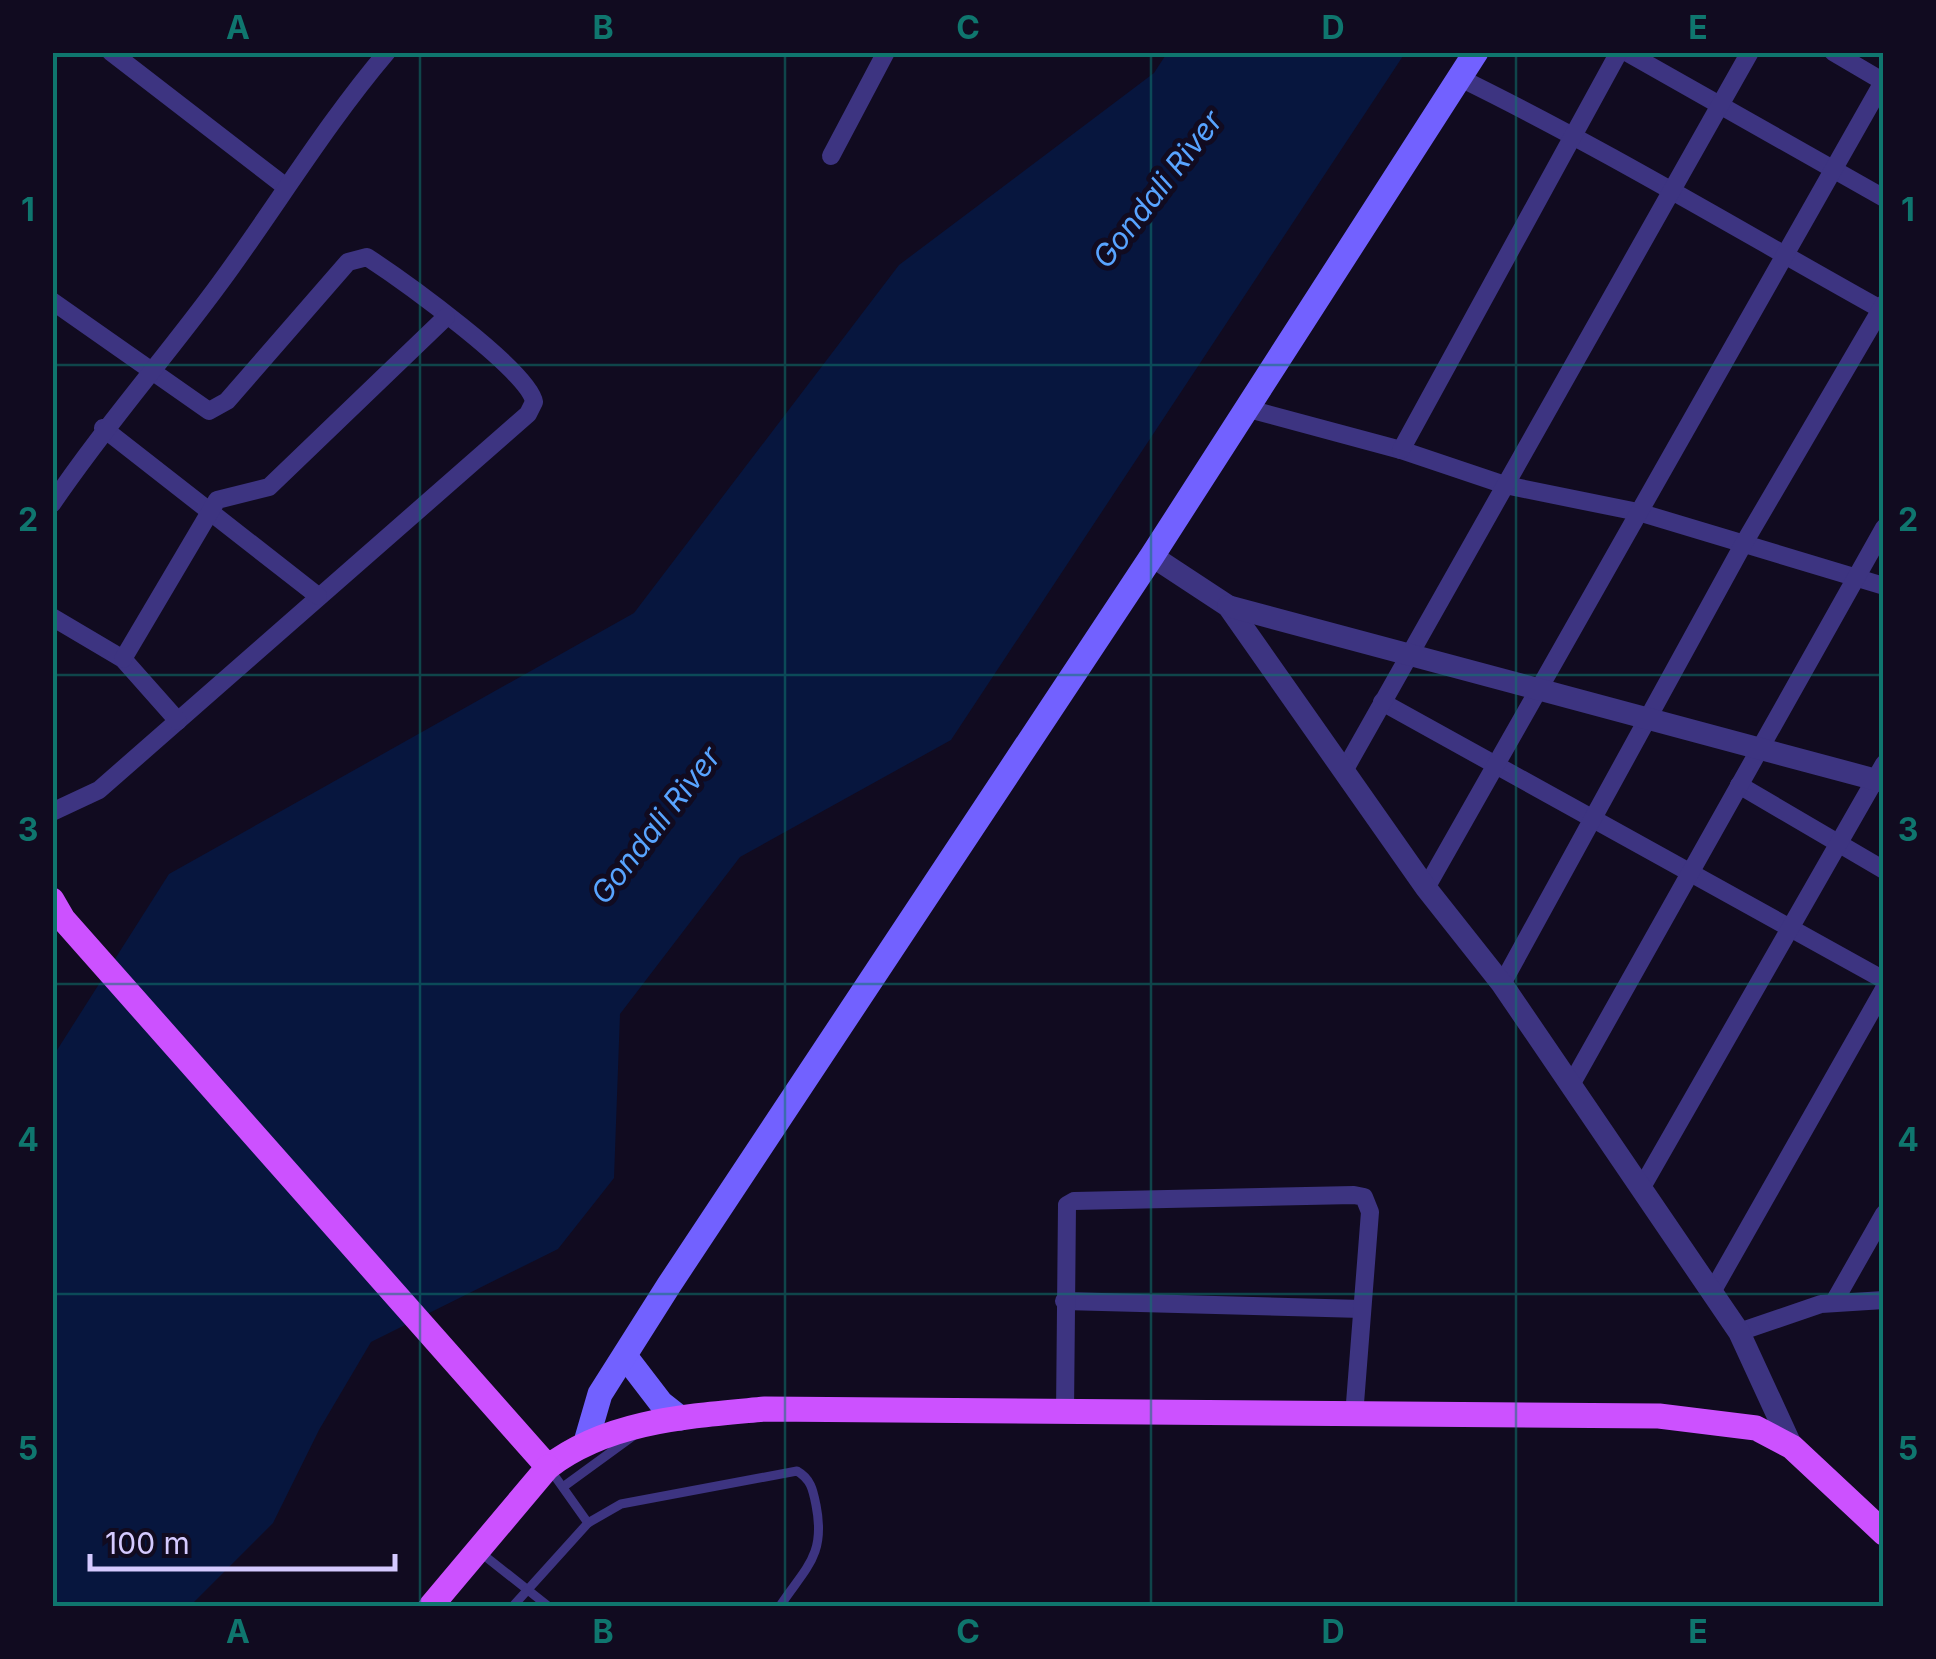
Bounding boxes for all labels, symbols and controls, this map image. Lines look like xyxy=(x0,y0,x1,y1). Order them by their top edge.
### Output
text: A xyxy=(226,8,250,47)
text: B xyxy=(592,8,614,47)
text: C xyxy=(956,8,980,47)
text: D xyxy=(1321,8,1345,47)
text: E xyxy=(1688,8,1708,47)
water label: Gondali River xyxy=(1085,103,1230,275)
text: 1 xyxy=(21,190,35,229)
text: 1 xyxy=(1901,190,1915,229)
text: 2 xyxy=(18,500,38,539)
text: 2 xyxy=(1898,500,1918,539)
water label: Gondali River xyxy=(583,739,728,911)
text: 3 xyxy=(18,810,38,849)
text: 3 xyxy=(1898,810,1918,849)
text: 4 xyxy=(17,1120,39,1159)
text: 4 xyxy=(1897,1120,1919,1159)
text: 5 xyxy=(18,1429,38,1468)
text: 5 xyxy=(1898,1429,1918,1468)
scale bar xyxy=(90,1509,395,1571)
text: 100 m xyxy=(105,1525,190,1561)
text: A xyxy=(226,1612,250,1651)
text: B xyxy=(592,1612,614,1651)
text: C xyxy=(956,1612,980,1651)
text: D xyxy=(1321,1612,1345,1651)
text: E xyxy=(1688,1612,1708,1651)

